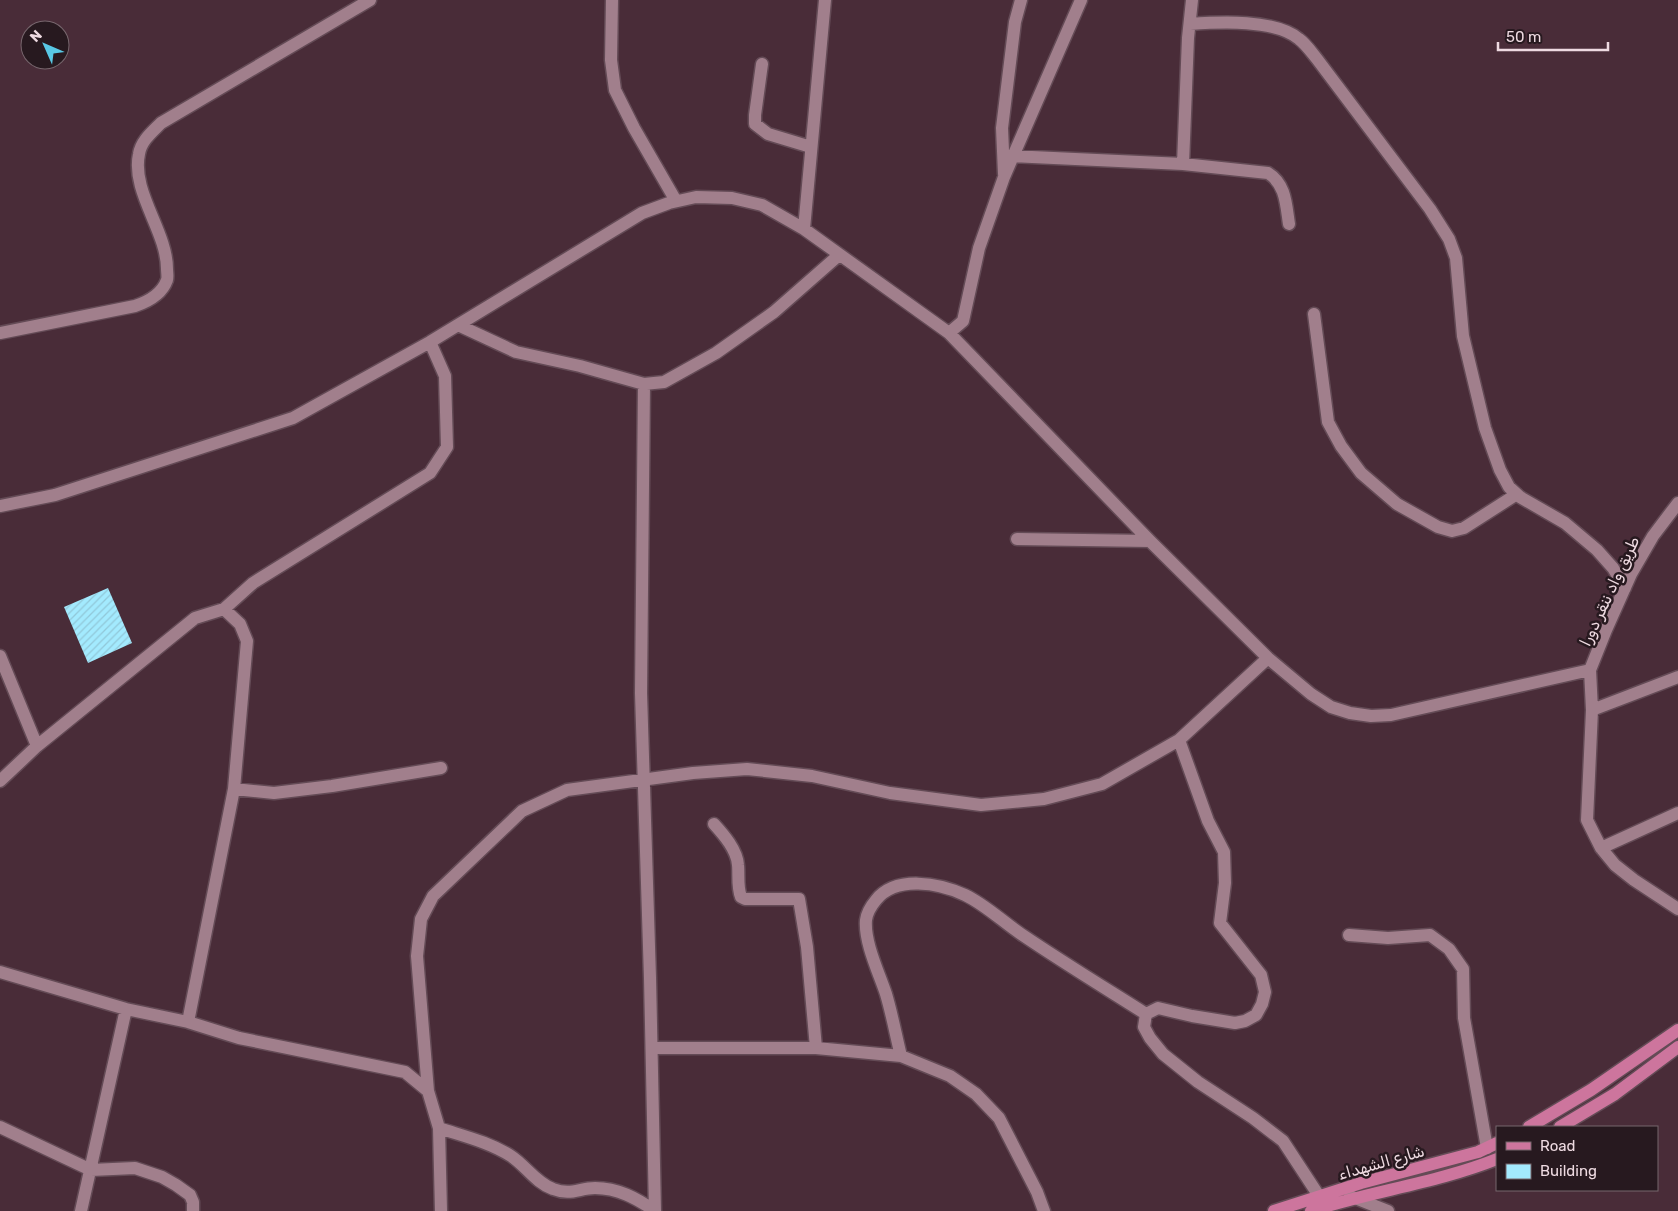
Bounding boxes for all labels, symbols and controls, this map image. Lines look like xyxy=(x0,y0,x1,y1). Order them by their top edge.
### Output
north arrow xyxy=(20,20,70,70)
scale bar xyxy=(1498,20,1608,52)
text: N xyxy=(27,27,46,46)
text: 50 m xyxy=(1506,28,1541,46)
street label: طريق واد ننقر دورا xyxy=(1576,533,1644,650)
legend xyxy=(1496,1126,1658,1191)
text: Road xyxy=(1540,1137,1576,1155)
street label: شارع الشهداء xyxy=(1336,1141,1427,1186)
text: Building xyxy=(1540,1162,1597,1180)

